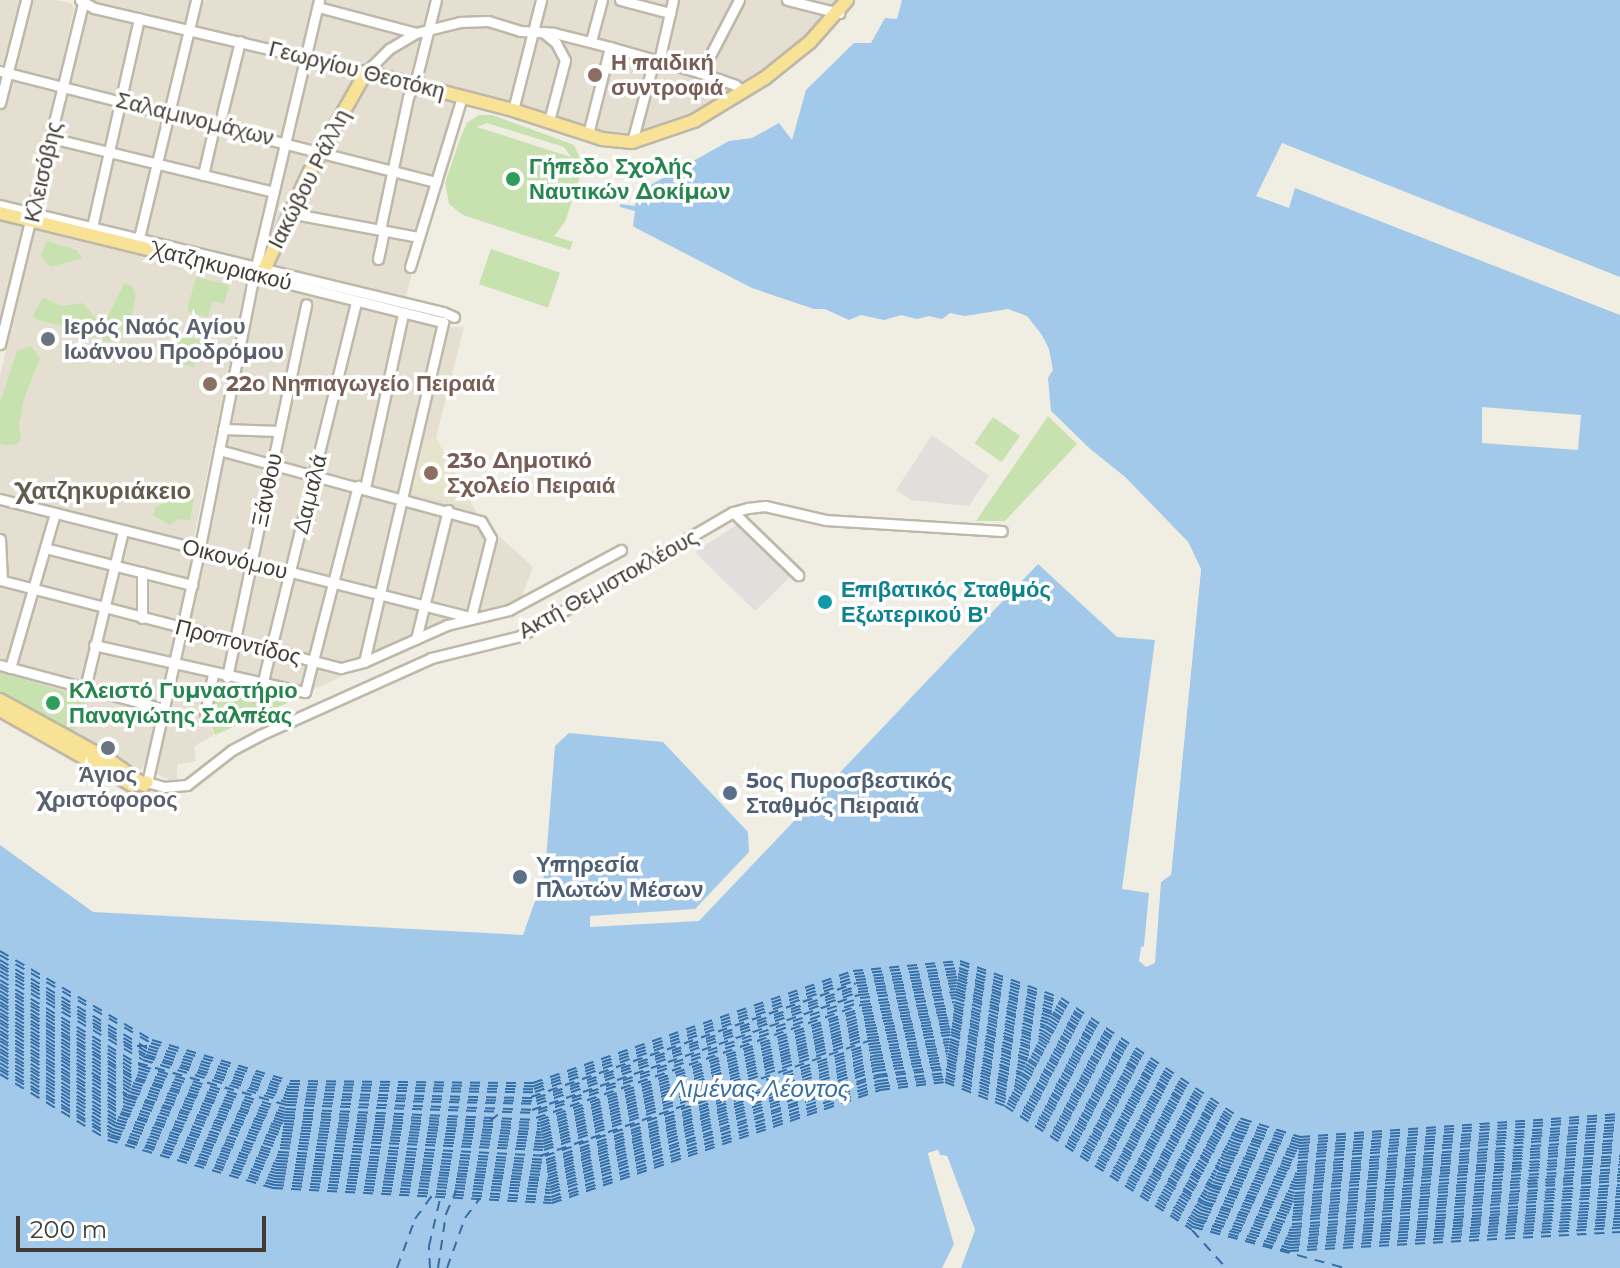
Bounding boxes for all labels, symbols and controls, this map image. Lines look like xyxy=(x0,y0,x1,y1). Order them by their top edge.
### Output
street label: Γεωργίου Θεοτόκη xyxy=(266,35,448,105)
place label: Η παιδική συντροφιά xyxy=(611,49,723,100)
marker: Η παιδική συντροφιά xyxy=(586,66,604,84)
street label: Σαλαμινομάχων xyxy=(113,87,277,151)
street label: Ιακώβου Ράλλη xyxy=(263,105,355,253)
street label: Κλεισόβης xyxy=(19,119,67,225)
place label: Γήπεδο Σχολής Ναυτικών Δοκίμων xyxy=(529,153,730,204)
marker: Γήπεδο Σχολής Ναυτικών Δοκίμων xyxy=(504,170,522,188)
street label: Χατζηκυριακού xyxy=(149,236,295,296)
place label: Ιερός Ναός Αγίου Ιωάννου Προδρόμου xyxy=(64,313,284,364)
marker: Ιερός Ναός Αγίου Ιωάννου Προδρόμου xyxy=(39,330,57,348)
place label: 22ο Νηπιαγωγείο Πειραιά xyxy=(226,371,495,397)
marker: 22ο Νηπιαγωγείο Πειραιά xyxy=(201,375,219,393)
place label: 23ο Δημοτικό Σχολείο Πειραιά xyxy=(447,447,615,498)
street label: Ξάνθου xyxy=(246,451,288,529)
street label: Δαμαλά xyxy=(287,452,333,536)
marker: 23ο Δημοτικό Σχολείο Πειραιά xyxy=(422,464,440,482)
district label: Χατζηκυριάκειο xyxy=(17,477,191,505)
street label: Ακτή Θεμιστοκλέους xyxy=(514,524,702,644)
street label: Οικονόμου xyxy=(180,533,290,585)
place label: Επιβατικός Σταθμός Εξωτερικού Β' xyxy=(841,576,1051,628)
marker: Επιβατικός Σταθμός Εξωτερικού Β' xyxy=(816,593,834,611)
street label: Προποντίδος xyxy=(173,614,303,670)
place label: Κλειστό Γυμναστήριο Παναγιώτης Σαλπέας xyxy=(69,677,298,728)
marker: Κλειστό Γυμναστήριο Παναγιώτης Σαλπέας xyxy=(44,694,62,712)
marker: Άγιος Χριστόφορος xyxy=(99,739,117,757)
place label: Άγιος Χριστόφορος xyxy=(38,761,178,812)
place label: 5ος Πυροσβεστικός Σταθμός Πειραιά xyxy=(746,767,952,818)
marker: 5ος Πυροσβεστικός Σταθμός Πειραιά xyxy=(721,784,739,802)
place label: Υπηρεσία Πλωτών Μέσων xyxy=(536,851,703,902)
marker: Υπηρεσία Πλωτών Μέσων xyxy=(511,868,529,886)
water label: Λιμένας Λέοντος xyxy=(671,1075,849,1103)
scale bar xyxy=(20,1200,270,1250)
text: 200 m xyxy=(30,1215,107,1244)

